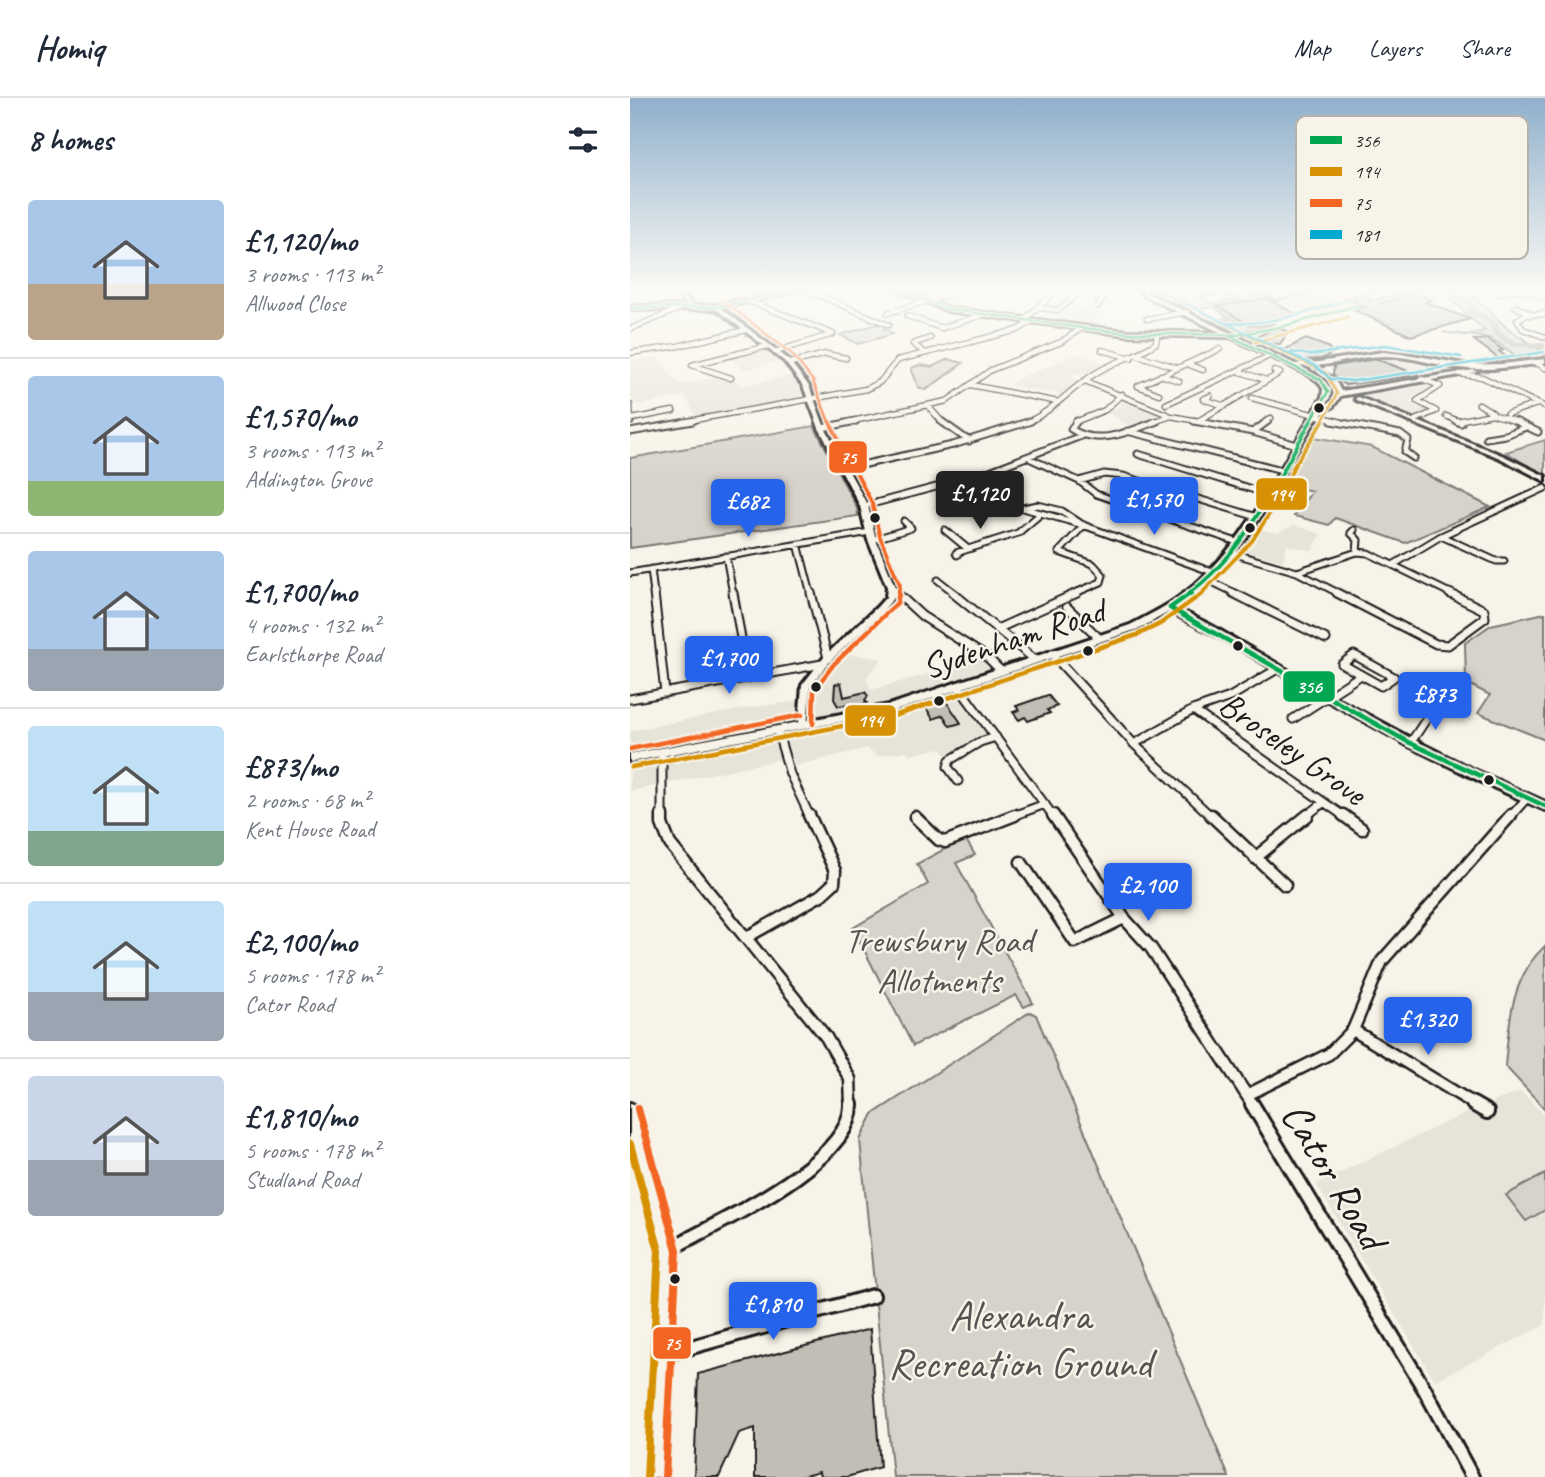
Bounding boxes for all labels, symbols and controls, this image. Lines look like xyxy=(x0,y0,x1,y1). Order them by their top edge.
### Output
text: Homiq xyxy=(35,27,104,69)
text: Map xyxy=(1294,33,1331,63)
text: Layers xyxy=(1369,33,1422,63)
text: Share xyxy=(1460,33,1510,63)
legend xyxy=(1296,116,1528,259)
text: 8 homes xyxy=(28,121,113,159)
icon: filters xyxy=(564,121,602,159)
text: 356 xyxy=(1354,129,1381,153)
text: 194 xyxy=(1354,160,1382,184)
text: 75 xyxy=(1354,192,1373,216)
text: £1,120/mo xyxy=(245,222,357,260)
text: 181 xyxy=(1354,223,1381,247)
icon: home xyxy=(84,228,168,312)
text: 3 rooms · 113 m² xyxy=(245,260,380,289)
text: Allwood Close xyxy=(245,289,345,318)
text: £1,570/mo xyxy=(245,398,356,436)
unlabelled marker xyxy=(1312,401,1326,415)
icon: home xyxy=(84,404,168,488)
text: 3 rooms · 113 m² xyxy=(245,436,380,465)
line badge: 75 xyxy=(828,440,868,474)
text: 75 xyxy=(840,446,858,470)
text: Addington Grove xyxy=(245,465,372,494)
pin: £1,120 xyxy=(923,472,1037,531)
line badge: 194 xyxy=(1255,477,1308,511)
pin: £1,570 xyxy=(1097,478,1211,537)
text: £1,120 xyxy=(952,479,1008,508)
pin: £682 xyxy=(707,480,789,539)
text: 194 xyxy=(1268,483,1296,507)
text: £1,570 xyxy=(1126,485,1182,514)
text: £682 xyxy=(727,487,769,516)
unlabelled marker xyxy=(868,511,882,525)
unlabelled marker xyxy=(1243,521,1257,535)
text: £1,700/mo xyxy=(245,573,357,611)
icon: home xyxy=(84,579,168,663)
street label: Sydenham Road xyxy=(916,586,1115,689)
text: 4 rooms · 132 m² xyxy=(245,611,380,640)
pin: £1,700 xyxy=(672,636,786,696)
unlabelled marker xyxy=(1231,639,1245,653)
text: Earlsthorpe Road xyxy=(245,640,382,669)
text: £1,700 xyxy=(701,644,757,673)
unlabelled marker xyxy=(1081,644,1095,658)
line badge: 356 xyxy=(1282,670,1336,703)
pin: £873 xyxy=(1394,672,1476,732)
text: 356 xyxy=(1296,675,1324,699)
unlabelled marker xyxy=(809,680,823,694)
text: £873 xyxy=(1414,680,1456,709)
street label: Broseley Grove xyxy=(1211,681,1377,817)
unlabelled marker xyxy=(932,694,946,708)
line badge: 194 xyxy=(844,704,897,737)
text: 194 xyxy=(857,709,885,733)
text: £873/mo xyxy=(245,748,337,786)
icon: home xyxy=(84,754,168,838)
unlabelled marker xyxy=(1482,773,1496,787)
text: 2 rooms · 68 m² xyxy=(245,786,369,815)
text: Kent House Road xyxy=(245,815,375,844)
pin: £2,100 xyxy=(1091,864,1205,923)
text: £2,100 xyxy=(1120,871,1176,900)
park label: Trewsbury Road Allotments xyxy=(845,918,1038,1003)
text: £2,100/mo xyxy=(245,923,357,961)
icon: home xyxy=(84,929,168,1013)
text: 5 rooms · 178 m² xyxy=(245,961,380,990)
text: Cator Road xyxy=(245,990,334,1019)
pin: £1,320 xyxy=(1371,998,1485,1057)
text: £1,320 xyxy=(1400,1005,1456,1034)
street label: Cator Road xyxy=(1269,1092,1401,1264)
text: £1,810/mo xyxy=(245,1098,357,1136)
icon: home xyxy=(84,1104,168,1188)
text: 5 rooms · 178 m² xyxy=(245,1136,380,1165)
text: Studland Road xyxy=(245,1165,359,1194)
unlabelled marker xyxy=(668,1272,682,1286)
pin: £1,810 xyxy=(716,1282,830,1342)
park label: Alexandra Recreation Ground xyxy=(888,1289,1158,1390)
text: £1,810 xyxy=(745,1290,801,1319)
line badge: 75 xyxy=(652,1326,692,1360)
text: 75 xyxy=(664,1332,682,1356)

